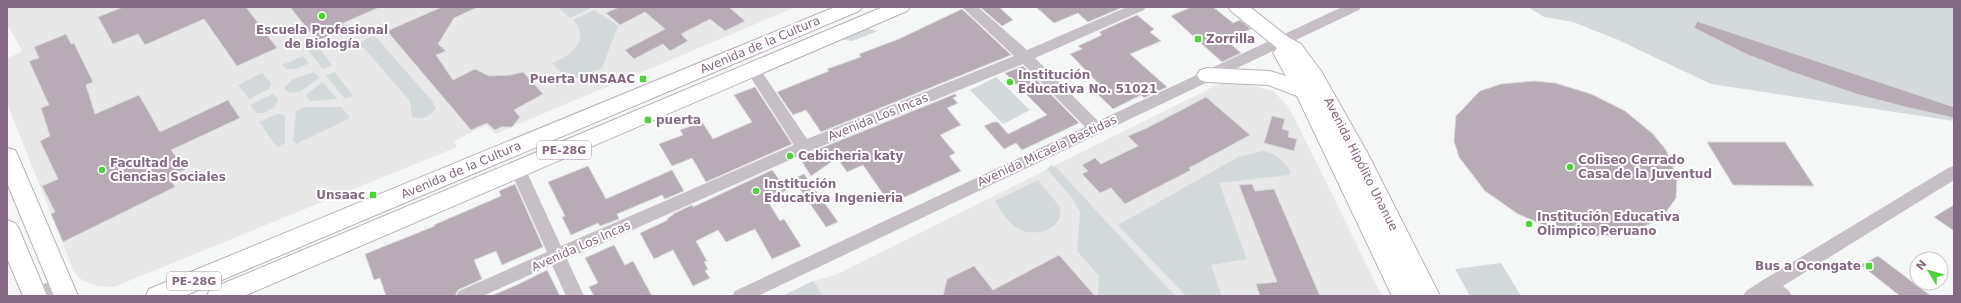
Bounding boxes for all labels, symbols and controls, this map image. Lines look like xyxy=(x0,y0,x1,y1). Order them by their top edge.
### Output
marker: Escuela Profesional de Biología xyxy=(317,11,327,21)
street label: Avenida de la Cultura xyxy=(698,13,822,77)
place label: Escuela Profesional de Biología xyxy=(256,23,388,51)
place label: Zorrilla xyxy=(1206,32,1255,46)
marker: Zorrilla xyxy=(1193,34,1203,44)
place label: Institución Educativa No. 51021 xyxy=(1018,68,1157,96)
place label: Puerta UNSAAC xyxy=(530,72,635,86)
marker: Puerta UNSAAC xyxy=(638,74,648,84)
marker: Institución Educativa No. 51021 xyxy=(1005,77,1015,87)
street label: Avenida Los Incas xyxy=(826,90,930,144)
street label: Avenida Hipólito Unanue xyxy=(1321,95,1401,233)
street label: Avenida Micaela Bastidas xyxy=(975,112,1119,190)
place label: puerta xyxy=(656,113,701,127)
marker: puerta xyxy=(643,115,653,125)
street label: Avenida de la Cultura xyxy=(399,138,523,202)
road number: PE-28G xyxy=(537,141,591,159)
place label: Cebicheria katy xyxy=(798,149,904,163)
marker: Cebicheria katy xyxy=(785,151,795,161)
place label: Coliseo Cerrado Casa de la Juventud xyxy=(1578,153,1712,181)
place label: Facultad de Ciencias Sociales xyxy=(110,156,226,184)
marker: Coliseo Cerrado Casa de la Juventud xyxy=(1565,162,1575,172)
marker: Facultad de Ciencias Sociales xyxy=(97,165,107,175)
place label: Institución Educativa Ingenieria xyxy=(764,177,903,205)
marker: Institución Educativa Ingenieria xyxy=(751,186,761,196)
place label: Unsaac xyxy=(316,188,365,202)
marker: Unsaac xyxy=(368,190,378,200)
place label: Institución Educativa Olimpico Peruano xyxy=(1537,210,1680,238)
street label: Avenida Los Incas xyxy=(529,218,633,274)
marker: Institución Educativa Olimpico Peruano xyxy=(1524,219,1534,229)
north arrow xyxy=(1909,251,1949,291)
text: N xyxy=(1914,258,1929,273)
place label: Bus a Ocongate xyxy=(1755,259,1861,273)
marker: Bus a Ocongate xyxy=(1864,261,1874,271)
road number: PE-28G xyxy=(167,272,221,290)

